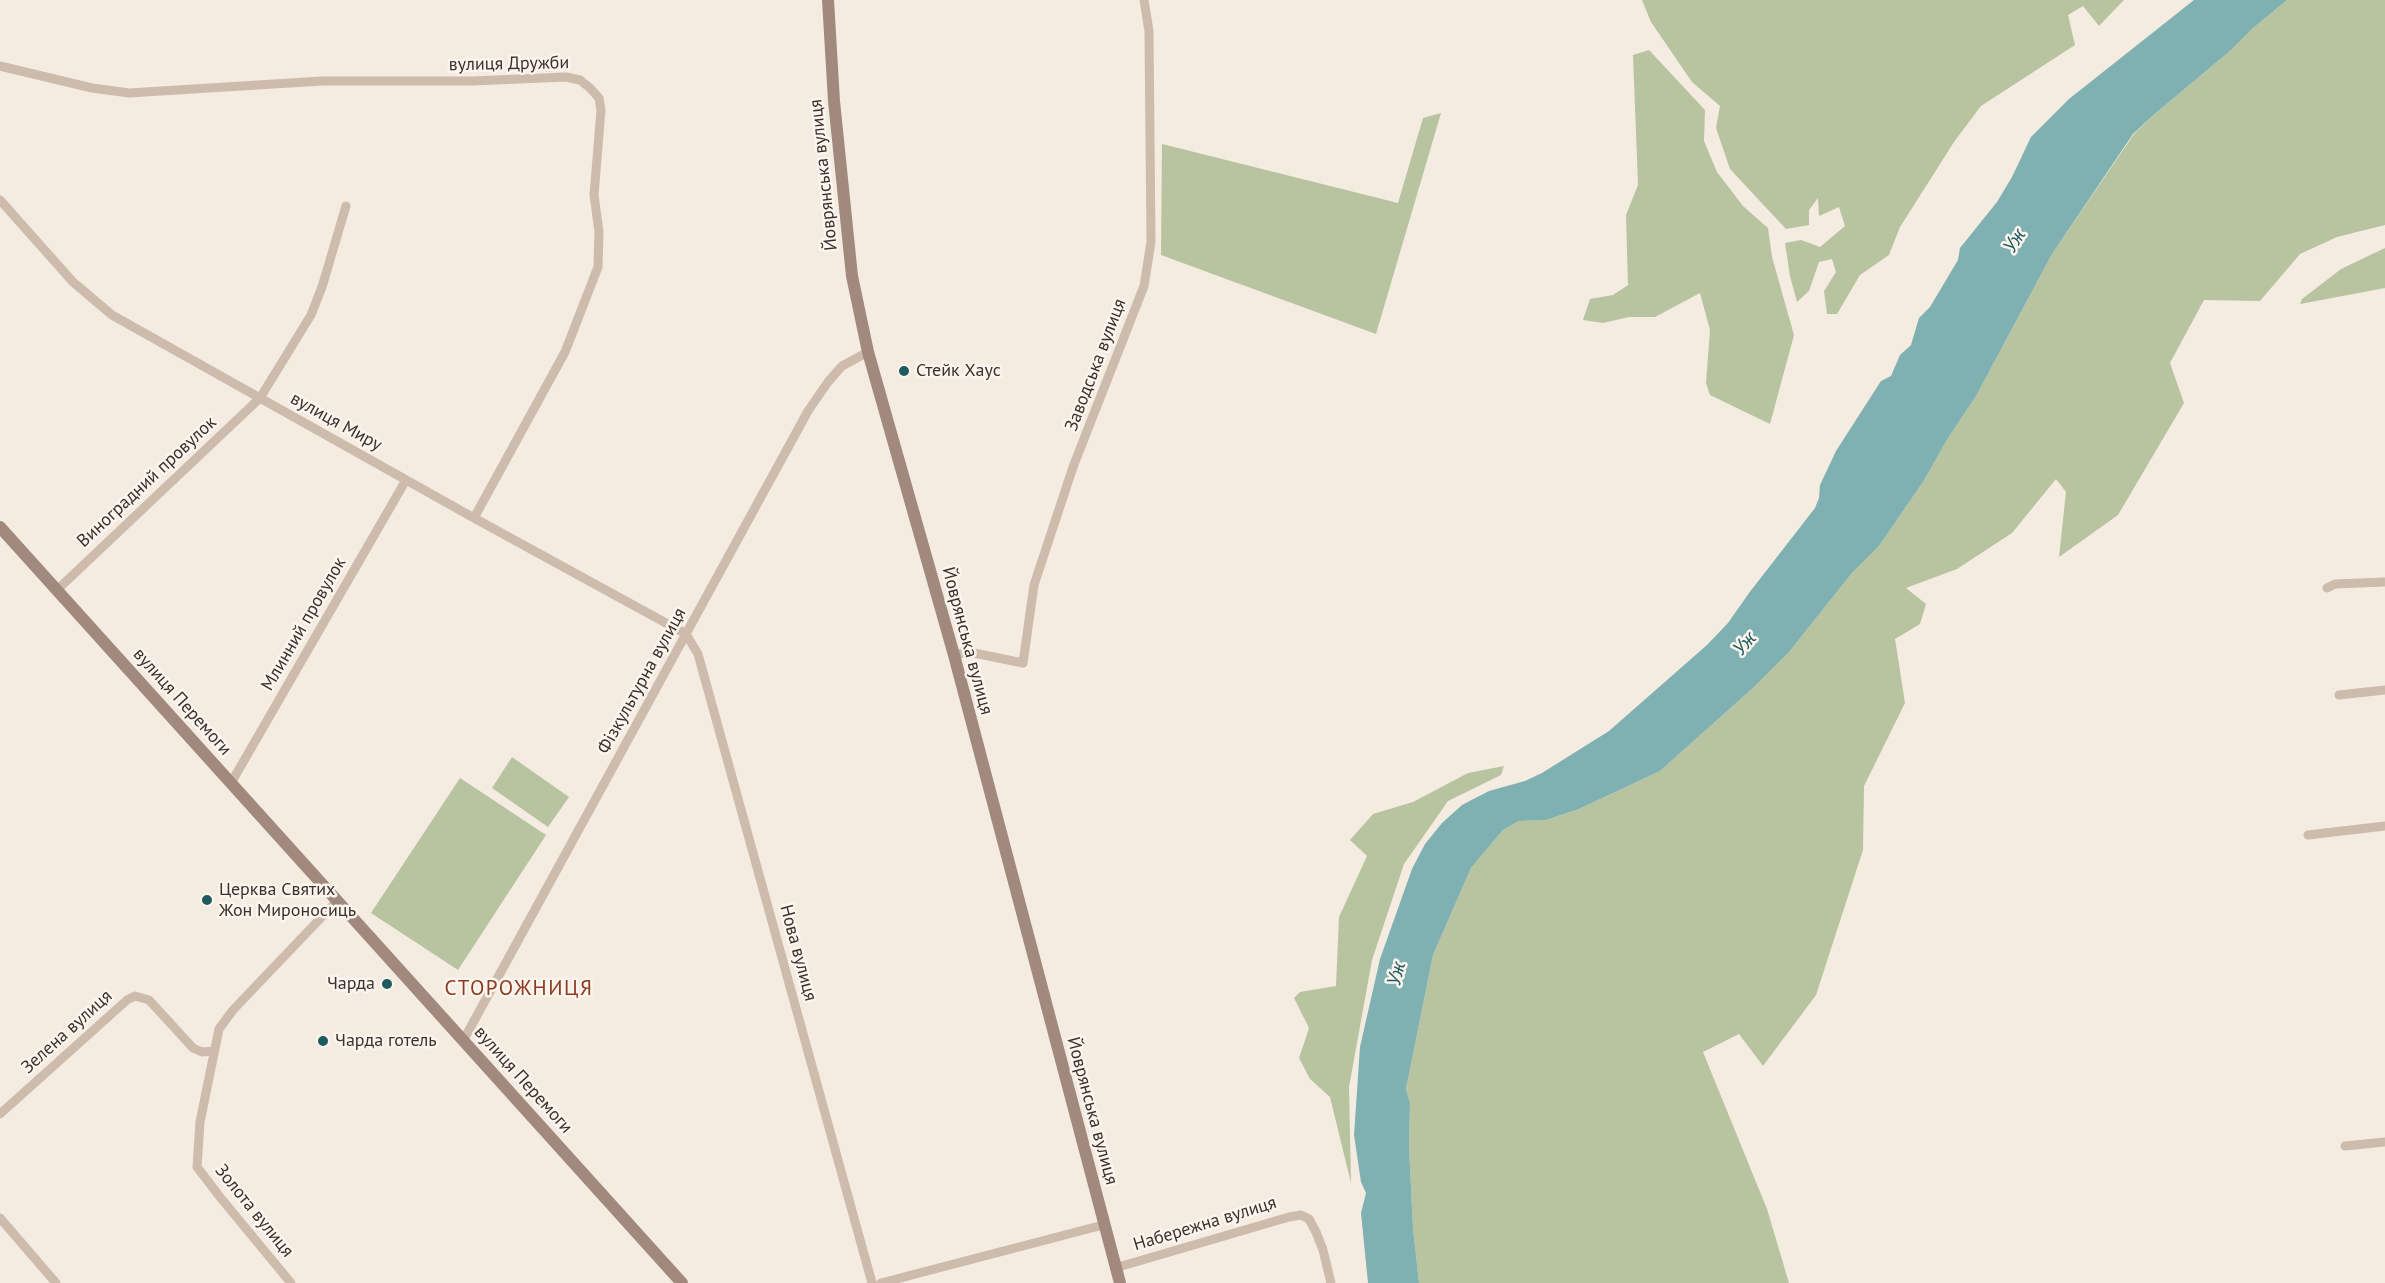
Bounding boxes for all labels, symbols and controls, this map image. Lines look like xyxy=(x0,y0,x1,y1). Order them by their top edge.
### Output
street label: вулиця Дружби xyxy=(449,52,569,76)
street label: Йоврянська вулиця xyxy=(805,98,843,252)
water label: Уж xyxy=(1998,224,2032,258)
street label: Заводська вулиця xyxy=(1061,296,1131,434)
place label: Стейк Хаус xyxy=(916,360,1001,382)
marker: Стейк Хаус xyxy=(897,364,911,378)
street label: вулиця Миру xyxy=(287,388,385,456)
street label: Виноградний провулок xyxy=(73,412,221,552)
street label: Млинний провулок xyxy=(257,553,351,695)
street label: Йоврянська вулиця xyxy=(937,565,997,717)
street label: Фізкультурна вулиця xyxy=(593,604,691,758)
water label: Уж xyxy=(1728,627,1762,661)
street label: вулиця Перемоги xyxy=(128,644,236,760)
place label: Церква Святих Жон Мироносиць xyxy=(219,879,356,922)
marker: Церква Святих Жон Мироносиць xyxy=(200,893,214,907)
street label: Нова вулиця xyxy=(775,902,821,1004)
water label: Уж xyxy=(1382,959,1412,989)
place label: Чарда xyxy=(327,973,375,995)
district label: СТОРОЖНИЦЯ xyxy=(445,976,593,1002)
marker: Чарда xyxy=(380,977,394,991)
street label: Зелена вулиця xyxy=(17,986,117,1078)
street label: вулиця Перемоги xyxy=(469,1022,577,1138)
place label: Чарда готель xyxy=(335,1030,437,1052)
marker: Чарда готель xyxy=(316,1034,330,1048)
street label: Йоврянська вулиця xyxy=(1062,1035,1122,1187)
street label: Золота вулиця xyxy=(210,1160,298,1262)
street label: Набережна вулиця xyxy=(1131,1192,1279,1256)

